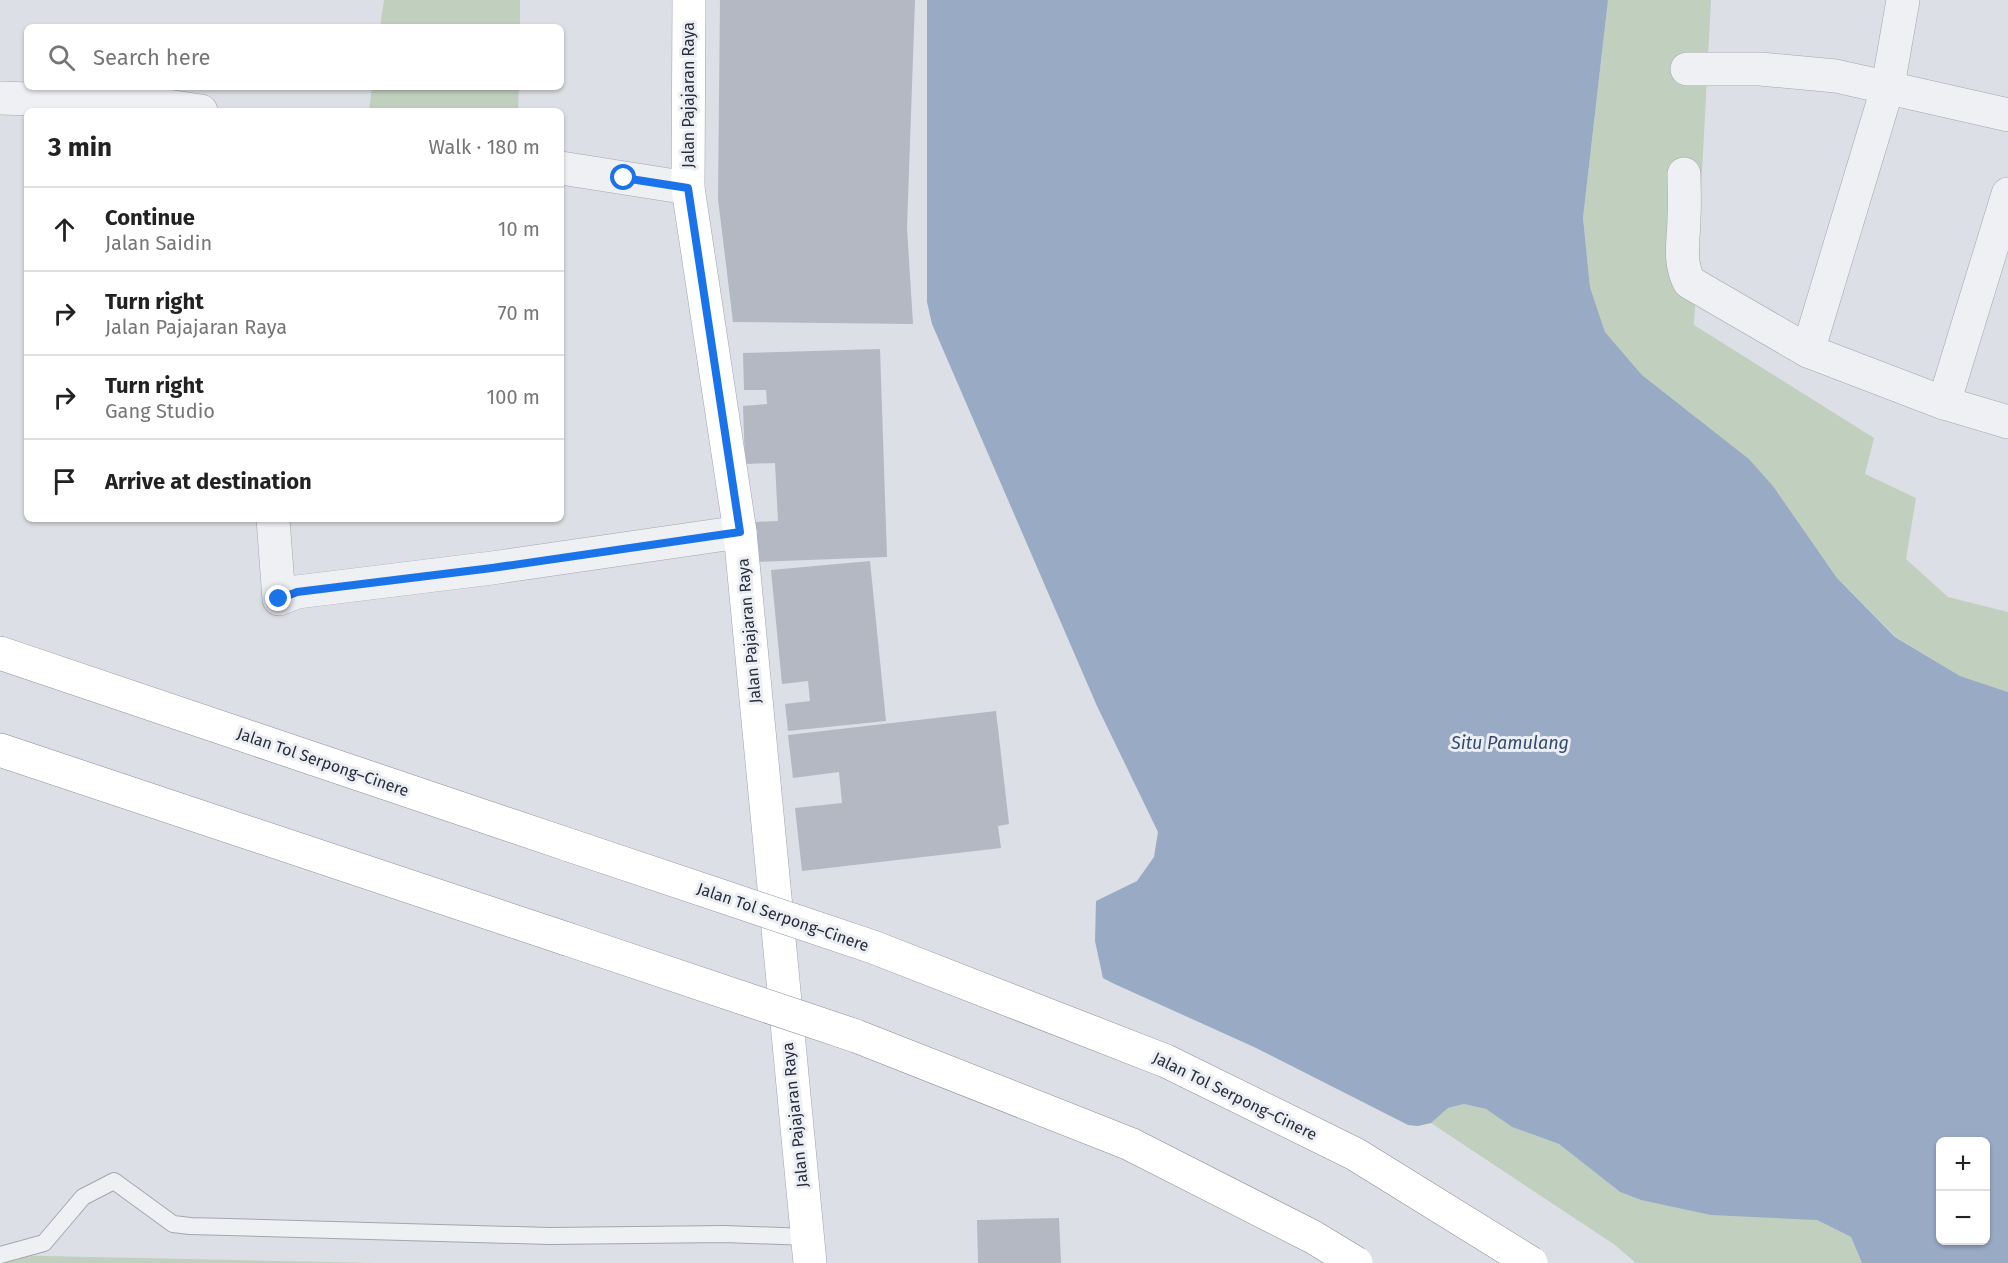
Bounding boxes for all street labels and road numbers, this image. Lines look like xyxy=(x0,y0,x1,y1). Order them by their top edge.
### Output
street label: Jalan Pajajaran Raya xyxy=(679,22,698,168)
street label: Jalan Pajajaran Raya xyxy=(733,558,765,704)
street label: Jalan Tol Serpong–Cinere xyxy=(235,724,411,800)
street label: Jalan Tol Serpong–Cinere xyxy=(695,879,871,955)
street label: Jalan Pajajaran Raya xyxy=(778,1042,812,1188)
street label: Jalan Tol Serpong–Cinere xyxy=(1150,1048,1320,1144)

